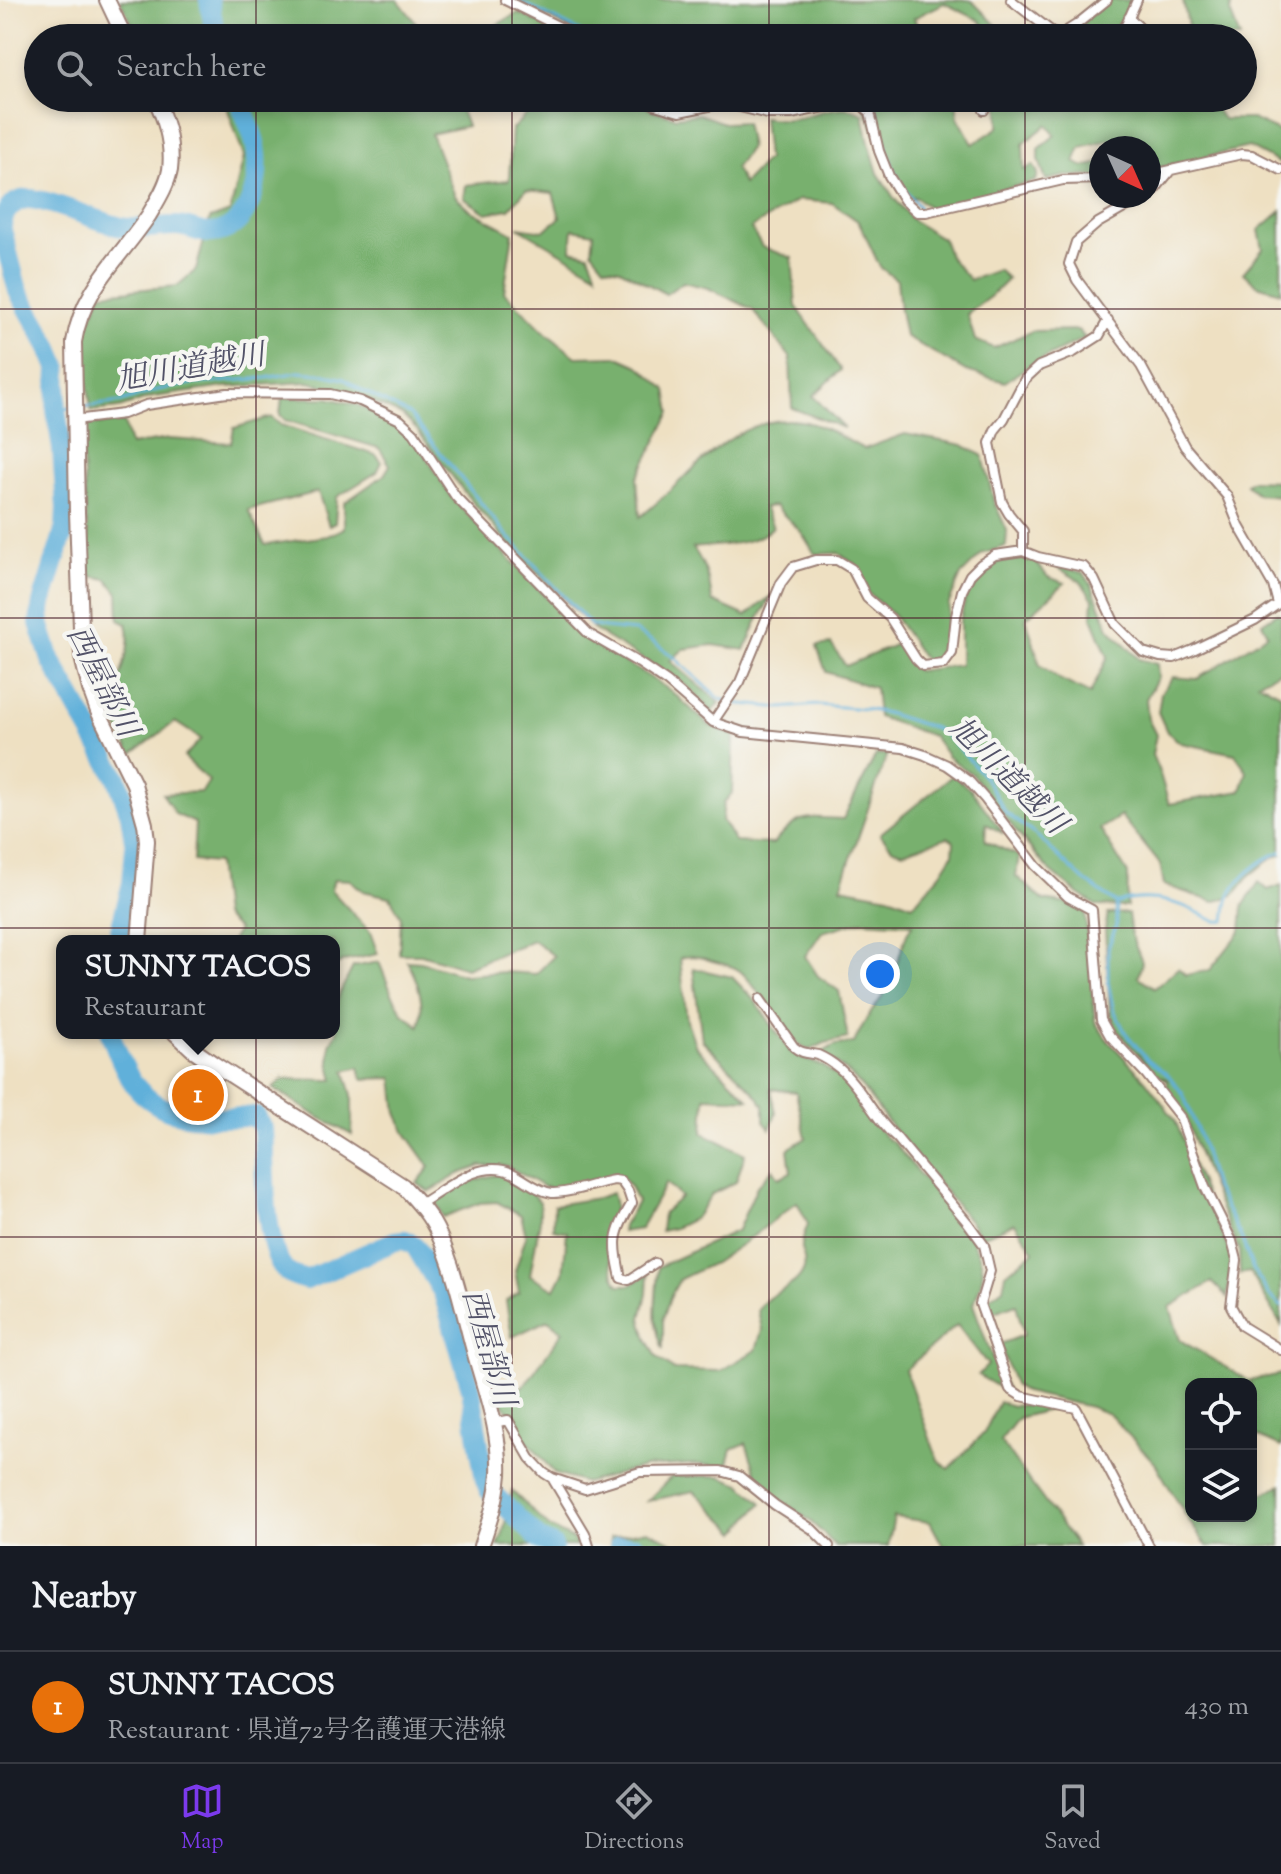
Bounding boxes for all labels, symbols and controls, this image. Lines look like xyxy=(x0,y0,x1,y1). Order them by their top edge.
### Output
search box xyxy=(24,24,1257,112)
icon: search xyxy=(52,46,96,90)
text: Search here xyxy=(116,47,266,90)
north arrow xyxy=(1089,136,1161,208)
water label: 旭川道越川 xyxy=(113,334,272,403)
water label: 西屋部川 xyxy=(55,619,149,748)
water label: 旭川道越川 xyxy=(939,709,1077,847)
popup xyxy=(56,935,340,1039)
text: SUNNY TACOS xyxy=(85,947,311,990)
your location xyxy=(860,954,900,994)
text: Restaurant xyxy=(85,990,206,1027)
pin: 1 xyxy=(172,1065,224,1125)
water label: 西屋部川 xyxy=(450,1284,525,1414)
map controls xyxy=(1185,1378,1257,1522)
button: locate xyxy=(1185,1378,1257,1450)
button: layers xyxy=(1185,1450,1257,1522)
text: Nearby xyxy=(32,1574,137,1623)
text: SUNNY TACOS xyxy=(108,1665,335,1708)
text: 1 xyxy=(54,1689,62,1726)
text: 430 m xyxy=(1185,1689,1249,1726)
text: Restaurant · 県道72号名護運天港線 xyxy=(108,1713,506,1750)
tab: Map xyxy=(180,1779,224,1859)
tab: Directions xyxy=(585,1779,684,1859)
tab: Saved xyxy=(1044,1779,1101,1859)

